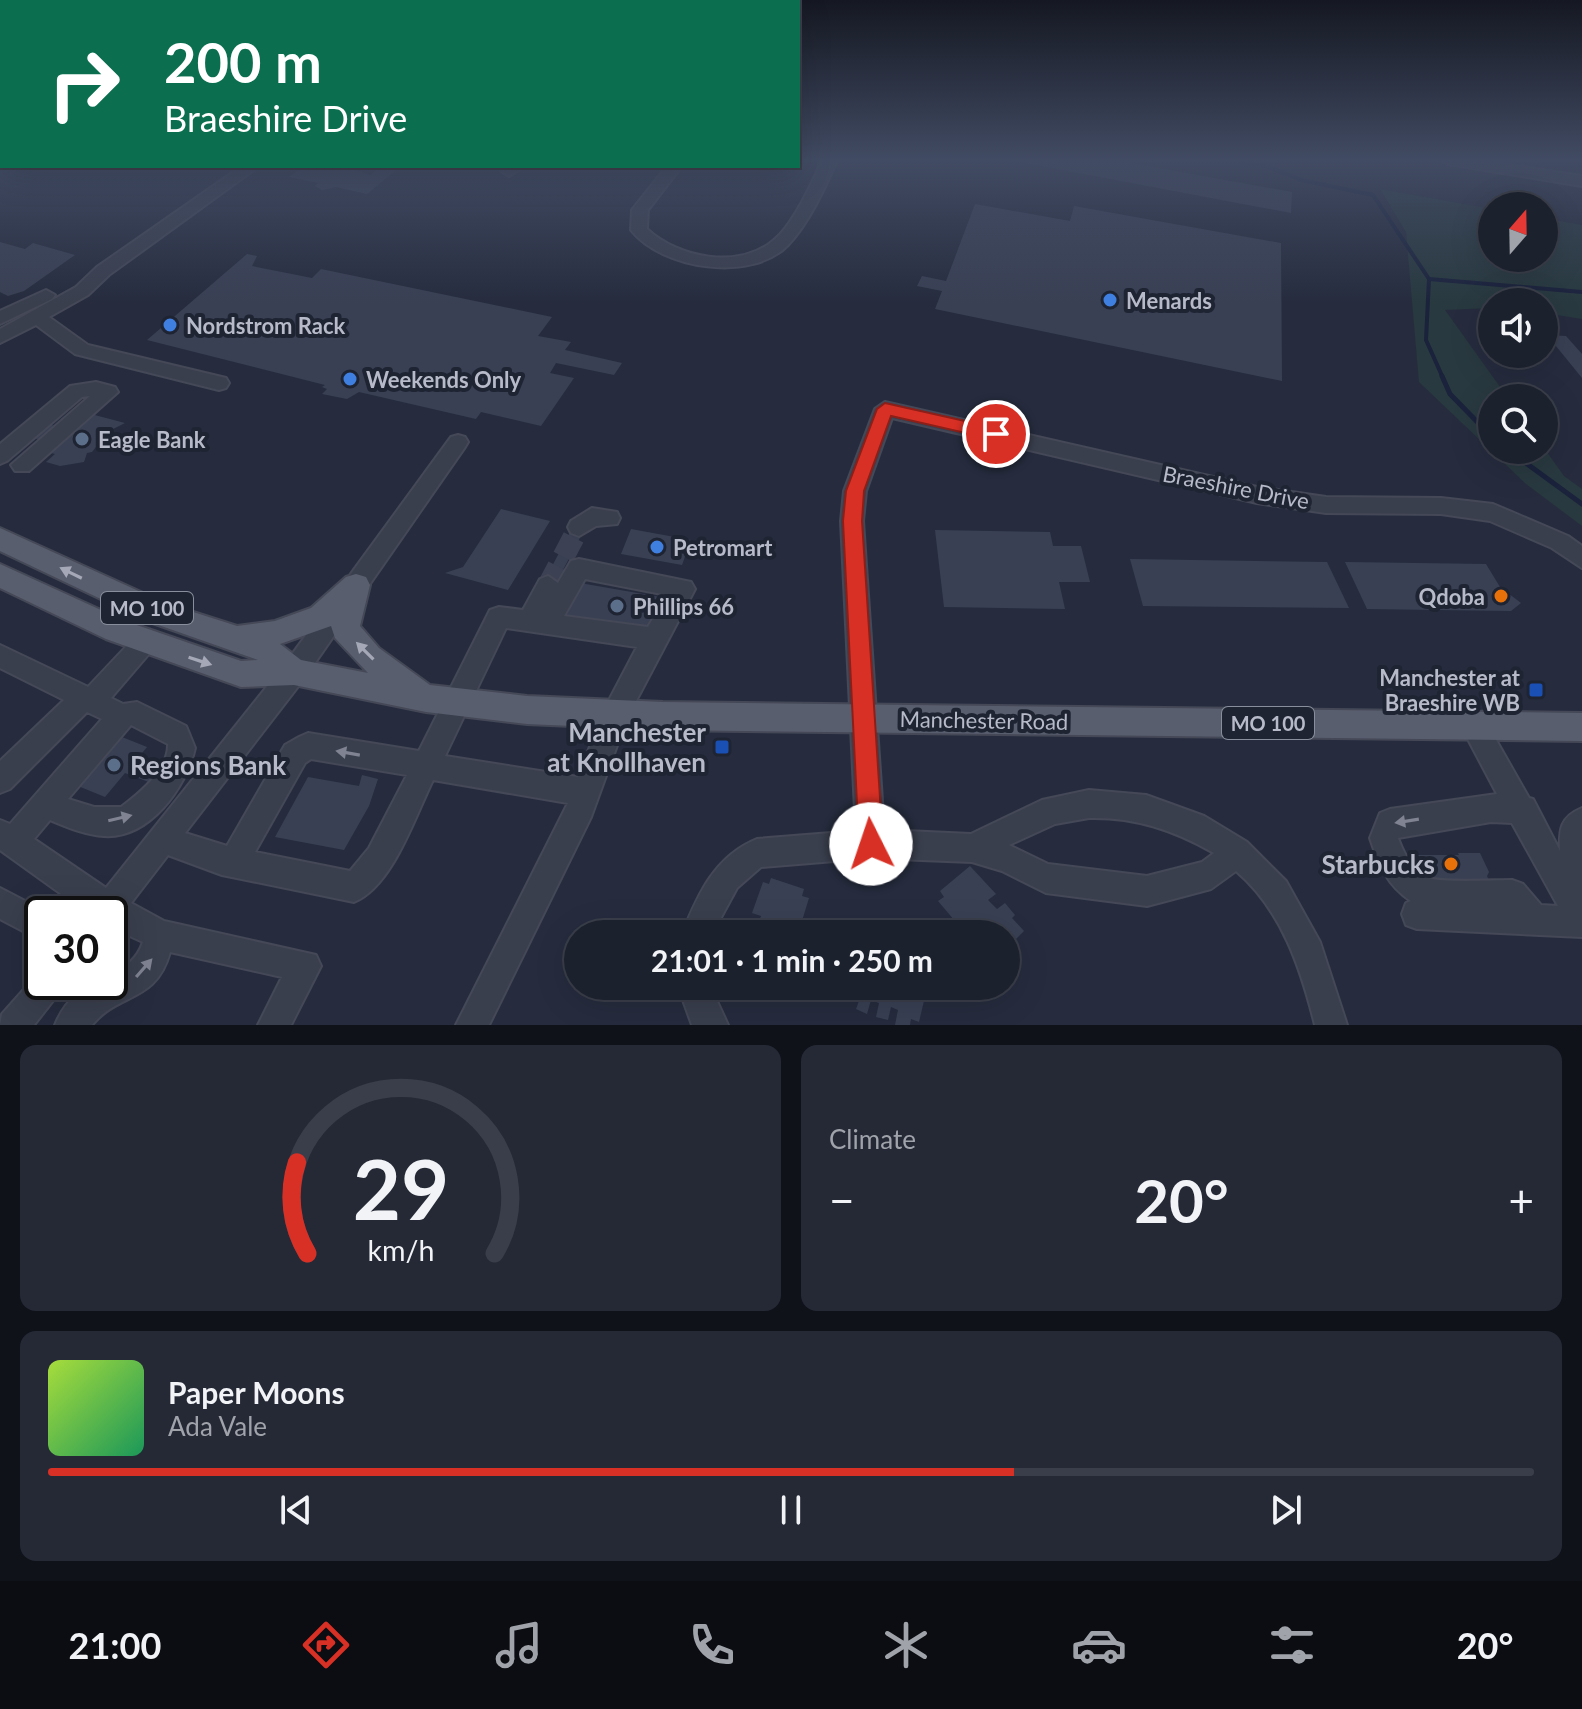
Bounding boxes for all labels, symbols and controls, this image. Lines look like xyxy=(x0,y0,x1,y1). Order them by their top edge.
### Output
text: 200 m xyxy=(164,28,322,95)
icon: right xyxy=(32,32,136,136)
text: Braeshire Drive xyxy=(164,96,407,140)
north arrow xyxy=(1478,192,1558,272)
map controls xyxy=(1478,192,1558,464)
place label: Menards xyxy=(1126,287,1212,314)
button: sound xyxy=(1478,288,1558,368)
marker: Menards xyxy=(1101,291,1119,309)
place label: Nordstrom Rack xyxy=(186,312,346,339)
marker: Nordstrom Rack xyxy=(161,316,179,334)
place label: Weekends Only xyxy=(366,366,522,393)
marker: Weekends Only xyxy=(341,370,359,388)
button: search xyxy=(1478,384,1558,464)
pin xyxy=(962,400,1030,468)
icon: arrive xyxy=(974,412,1018,456)
place label: Eagle Bank xyxy=(98,426,206,453)
marker: Eagle Bank xyxy=(73,430,91,448)
street label: Braeshire Drive xyxy=(1160,460,1312,514)
place label: Petromart xyxy=(673,534,773,561)
marker: Petromart xyxy=(648,538,666,556)
one-way arrow xyxy=(59,567,82,580)
place label: Qdoba xyxy=(1419,583,1485,610)
marker: Qdoba xyxy=(1492,587,1510,605)
road number: MO 100 xyxy=(101,592,193,624)
place label: Phillips 66 xyxy=(633,593,734,620)
marker: Phillips 66 xyxy=(608,597,626,615)
one-way arrow xyxy=(356,642,375,661)
one-way arrow xyxy=(188,655,212,668)
place label: Manchester at Braeshire WB xyxy=(1379,664,1521,716)
marker: Manchester at Braeshire WB xyxy=(1527,681,1545,699)
street label: Manchester Road xyxy=(899,705,1069,735)
road number: MO 100 xyxy=(1222,707,1314,739)
place label: Manchester at Knollhaven xyxy=(547,716,706,778)
marker: Manchester at Knollhaven xyxy=(713,738,731,756)
one-way arrow xyxy=(336,747,361,759)
place label: Regions Bank xyxy=(130,749,286,781)
marker: Regions Bank xyxy=(105,756,123,774)
position arrow xyxy=(829,802,913,886)
one-way arrow xyxy=(107,811,132,824)
one-way arrow xyxy=(1394,815,1419,828)
place label: Starbucks xyxy=(1321,848,1435,880)
marker: Starbucks xyxy=(1442,855,1460,873)
speed limit sign: 30 xyxy=(24,896,128,1000)
text: 21:01 · 1 min · 250 m xyxy=(651,942,933,978)
one-way arrow xyxy=(135,959,152,979)
text: Climate xyxy=(829,1123,916,1155)
text: 29 xyxy=(352,1138,449,1238)
text: 20° xyxy=(1134,1164,1229,1236)
text: − xyxy=(829,1174,855,1226)
text: + xyxy=(1508,1174,1534,1226)
text: km/h xyxy=(367,1233,434,1267)
text: Paper Moons xyxy=(168,1374,345,1410)
text: Ada Vale xyxy=(168,1410,267,1442)
icon: previous xyxy=(274,1488,318,1532)
icon: pause xyxy=(769,1488,813,1532)
icon: next xyxy=(1264,1488,1308,1532)
icon: directions xyxy=(298,1617,354,1673)
icon: music xyxy=(491,1617,547,1673)
icon: phone xyxy=(684,1617,740,1673)
icon: climate xyxy=(878,1617,934,1673)
icon: car xyxy=(1071,1617,1127,1673)
icon: filters xyxy=(1264,1617,1320,1673)
text: 21:00 xyxy=(69,1623,161,1667)
text: 20° xyxy=(1457,1623,1513,1667)

